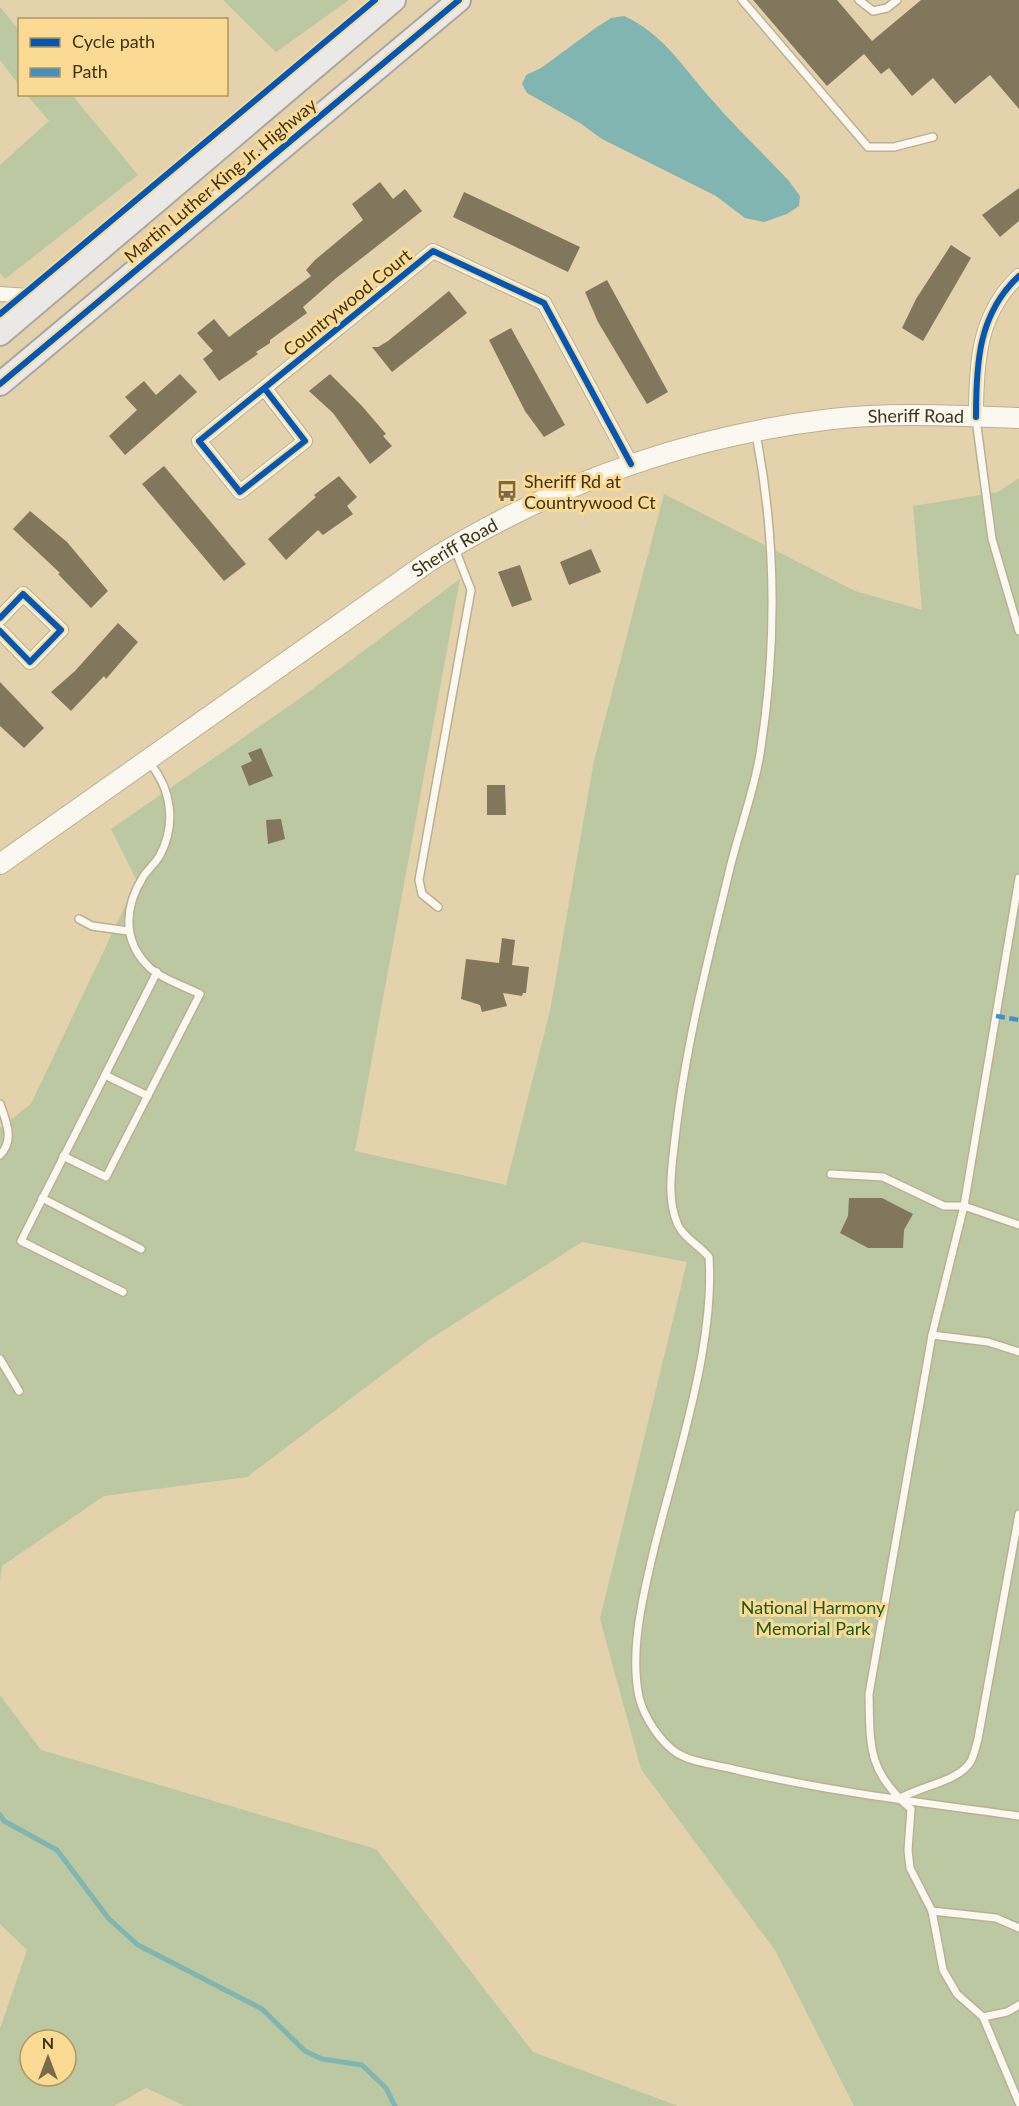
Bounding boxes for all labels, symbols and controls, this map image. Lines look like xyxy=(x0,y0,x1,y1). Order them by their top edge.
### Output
legend xyxy=(18,18,228,96)
text: Cycle path xyxy=(72,30,155,52)
text: Path xyxy=(72,60,108,82)
street label: Martin Luther King Jr. Highway xyxy=(119,93,321,267)
street label: Countrywood Court xyxy=(278,243,416,360)
street label: Sheriff Road xyxy=(867,404,964,427)
place label: Sheriff Rd at Countrywood Ct xyxy=(524,470,656,513)
bus stop icon: Sheriff Rd at Countrywood Ct xyxy=(495,479,519,503)
street label: Sheriff Road xyxy=(407,513,501,581)
park label: National Harmony Memorial Park xyxy=(741,1596,886,1639)
north arrow xyxy=(18,2028,78,2088)
text: N xyxy=(42,2033,54,2052)

